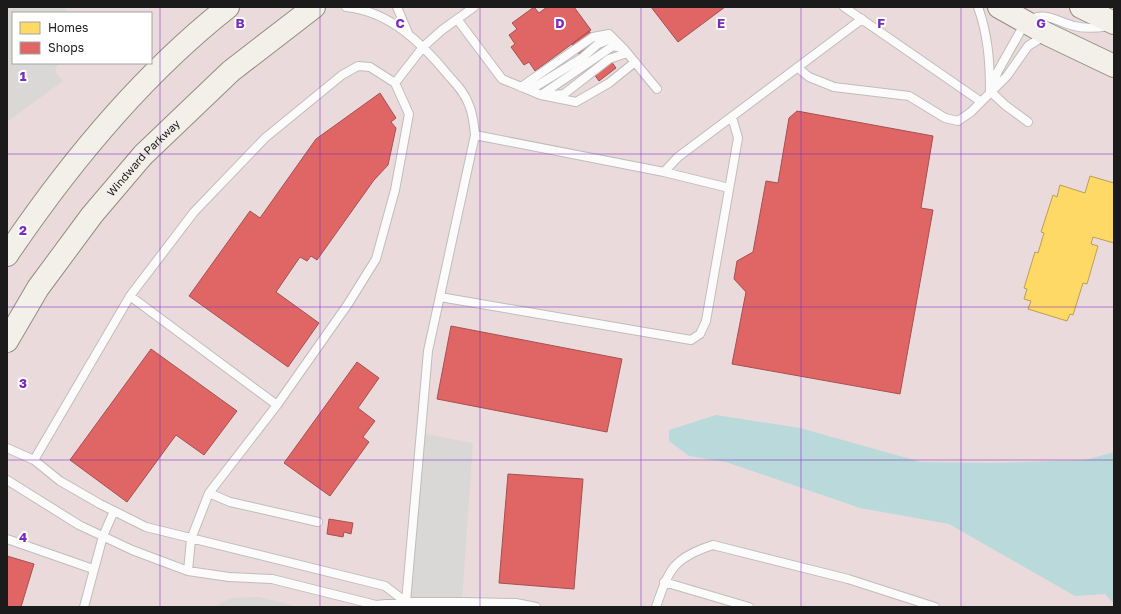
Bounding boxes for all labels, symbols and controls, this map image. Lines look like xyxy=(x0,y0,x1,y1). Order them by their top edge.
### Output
legend xyxy=(12,12,152,64)
text: B xyxy=(235,15,245,31)
text: C xyxy=(395,15,405,31)
text: D xyxy=(555,15,565,31)
text: E xyxy=(717,15,725,31)
text: F xyxy=(877,15,885,31)
text: G xyxy=(1036,15,1046,31)
text: Homes xyxy=(48,20,88,35)
text: Shops xyxy=(48,40,84,55)
text: 1 xyxy=(20,68,27,84)
street label: Windward Parkway xyxy=(104,117,182,199)
text: 2 xyxy=(19,222,27,238)
text: 3 xyxy=(19,375,27,391)
text: 4 xyxy=(19,529,27,545)

